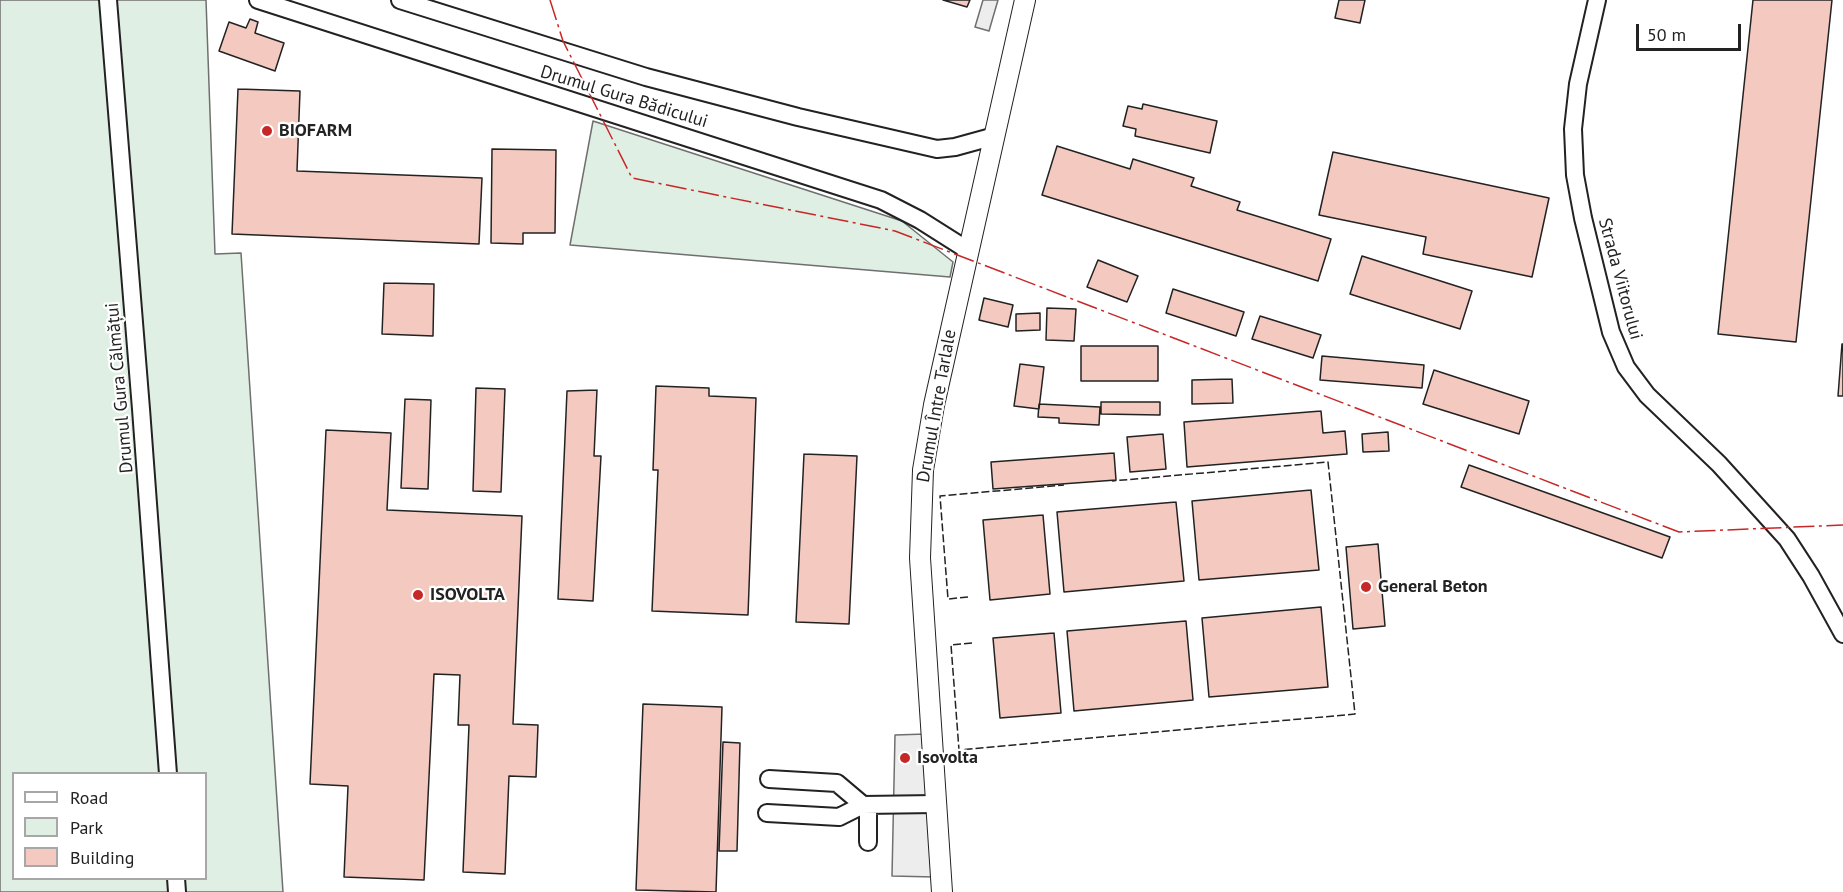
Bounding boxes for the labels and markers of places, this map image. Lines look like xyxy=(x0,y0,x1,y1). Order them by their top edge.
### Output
place label: BIOFARM xyxy=(279,120,352,142)
marker: BIOFARM xyxy=(260,124,274,138)
place label: General Beton xyxy=(1378,576,1488,598)
marker: General Beton xyxy=(1359,580,1373,594)
place label: ISOVOLTA xyxy=(430,584,505,606)
marker: ISOVOLTA xyxy=(411,588,425,602)
place label: Isovolta xyxy=(917,747,978,769)
marker: Isovolta xyxy=(898,751,912,765)

